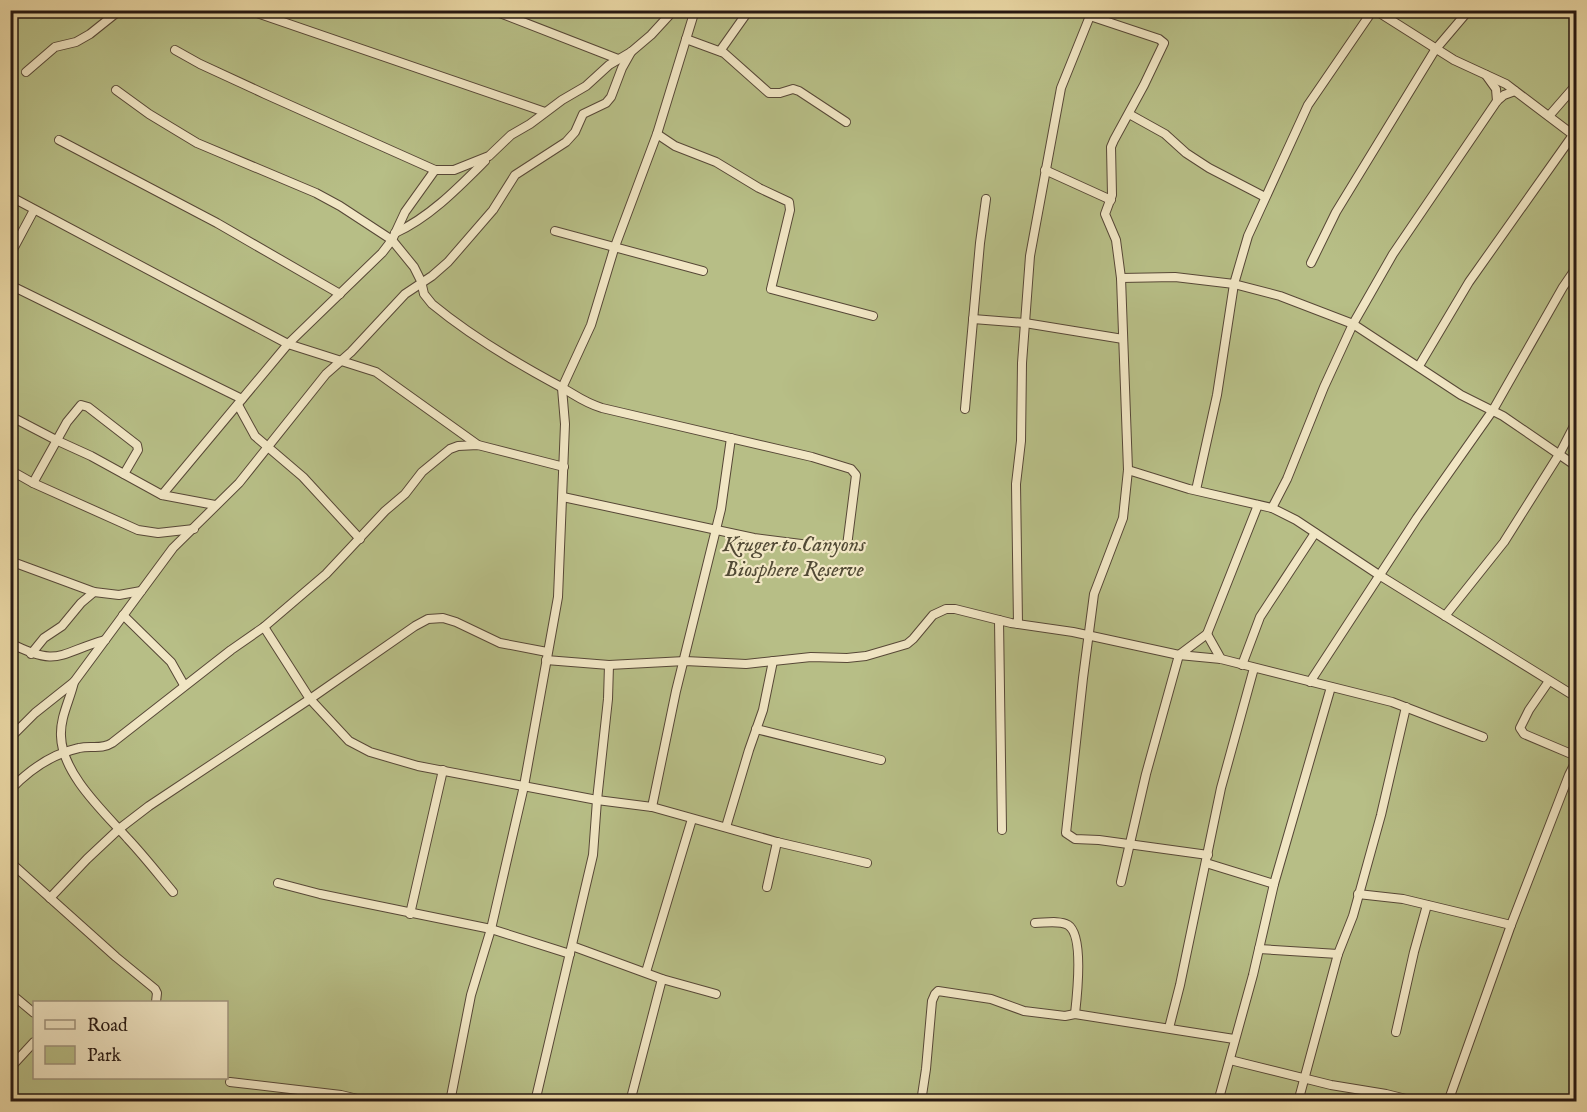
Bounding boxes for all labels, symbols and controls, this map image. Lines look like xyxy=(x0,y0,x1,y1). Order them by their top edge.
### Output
park label: Kruger to Canyons Biosphere Reserve xyxy=(722,531,866,584)
legend xyxy=(33,1001,228,1079)
text: Road xyxy=(87,1015,128,1038)
text: Park xyxy=(87,1045,122,1068)

